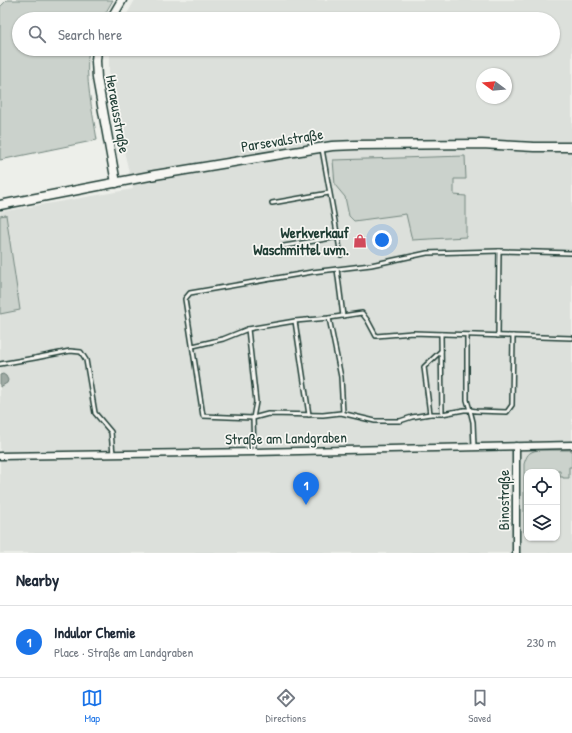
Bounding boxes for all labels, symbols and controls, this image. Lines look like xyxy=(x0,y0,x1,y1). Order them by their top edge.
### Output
search box xyxy=(12,12,560,56)
icon: search xyxy=(26,23,48,45)
text: Search here xyxy=(58,24,122,45)
north arrow xyxy=(476,68,512,104)
street label: Heraeusstraße xyxy=(101,73,135,155)
street label: Parsevalstraße xyxy=(239,123,325,157)
place label: Werkverkauf Waschmittel uvm. xyxy=(253,222,350,260)
your location xyxy=(372,230,392,250)
shop icon: Werkverkauf Waschmittel uvm. xyxy=(352,233,368,249)
street label: Straße am Landgraben xyxy=(225,426,347,450)
map controls xyxy=(524,469,560,541)
button: locate xyxy=(524,469,560,505)
street label: Binostraße xyxy=(493,470,514,530)
pin: 1 xyxy=(293,472,319,505)
button: layers xyxy=(524,505,560,541)
text: Nearby xyxy=(16,568,59,591)
text: Indulor Chemie xyxy=(54,622,135,643)
text: 1 xyxy=(27,633,31,651)
text: 230 m xyxy=(526,633,556,651)
text: Place · Straße am Landgraben xyxy=(54,643,193,661)
tab: Map xyxy=(81,687,103,725)
tab: Directions xyxy=(266,687,306,725)
tab: Saved xyxy=(468,687,491,725)

